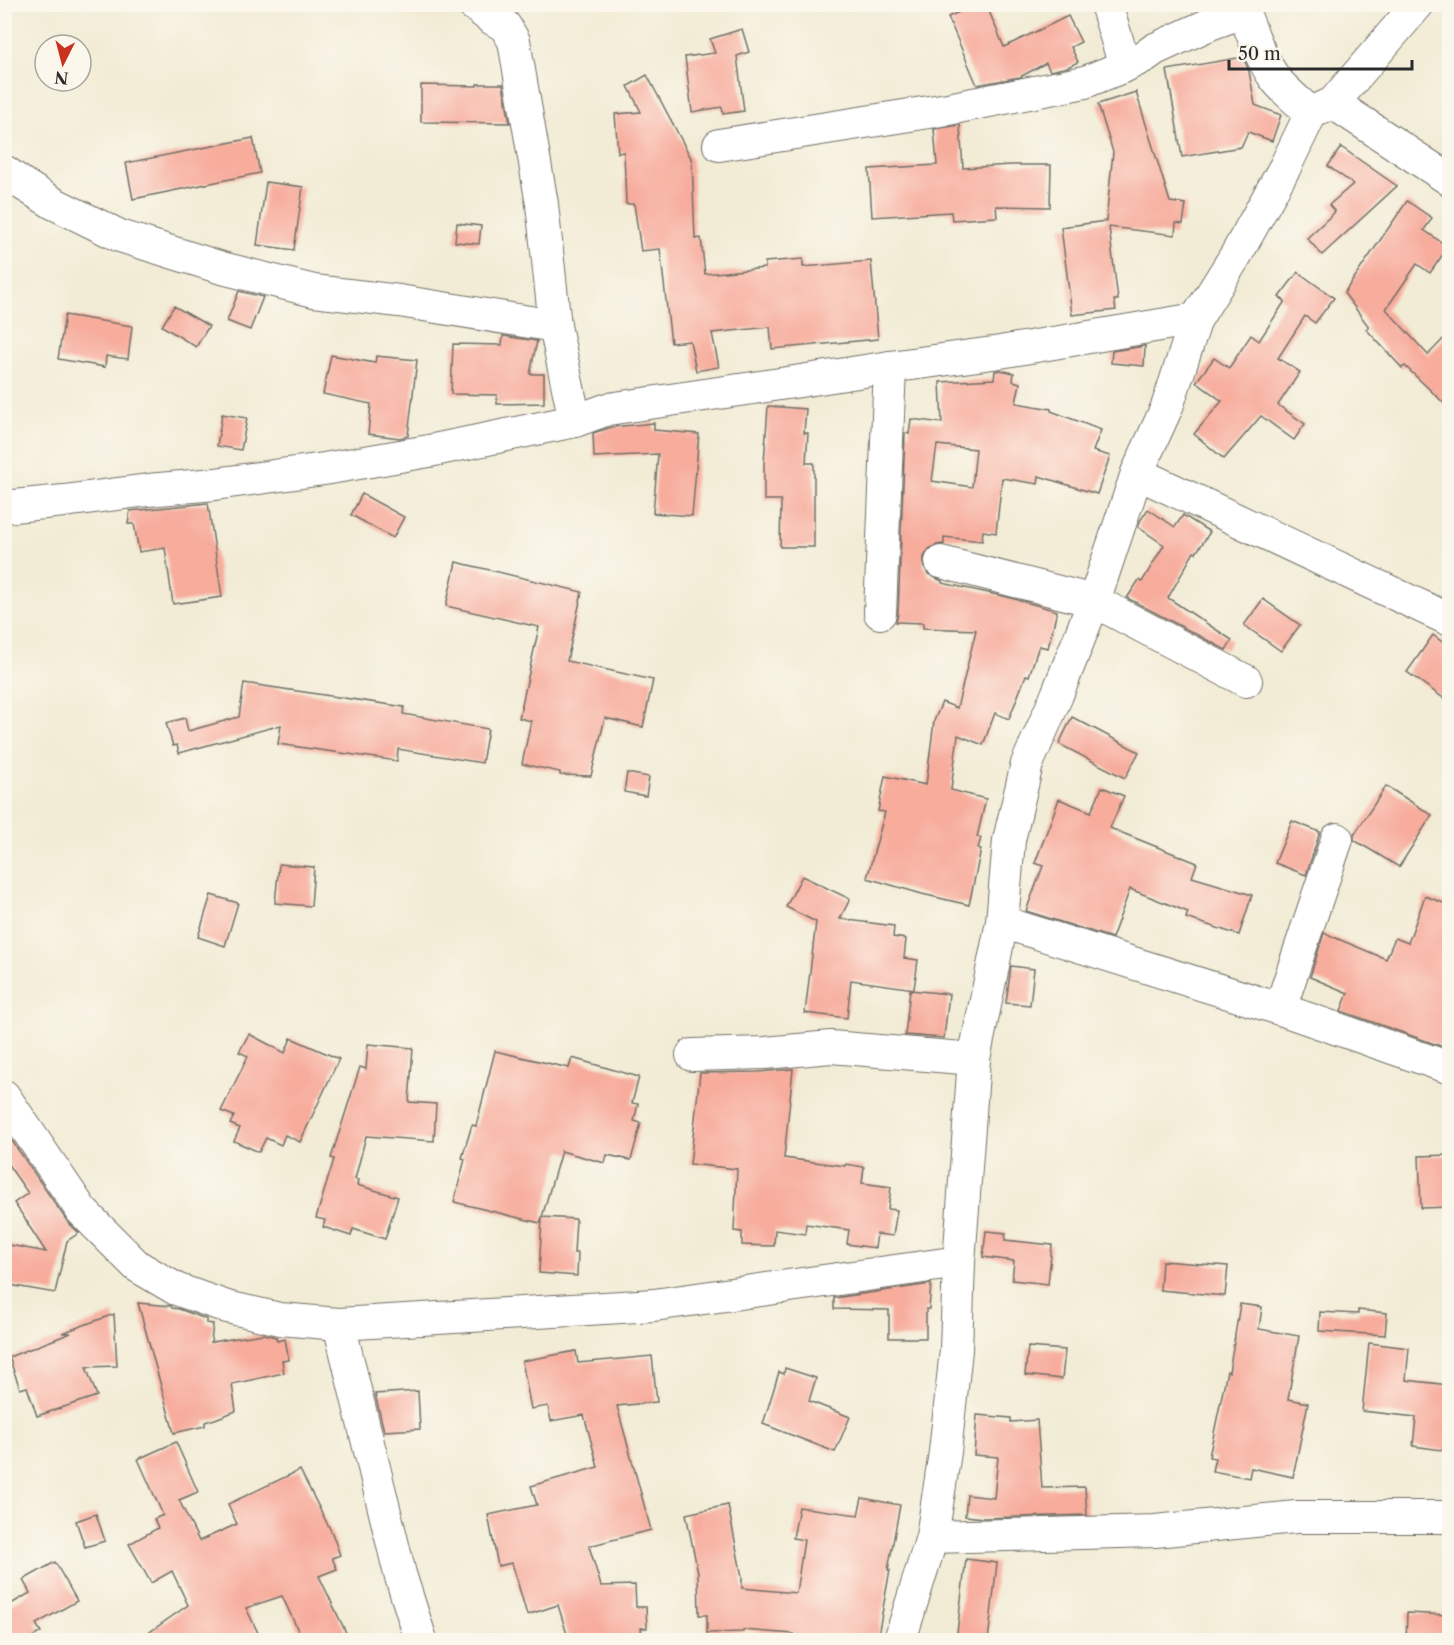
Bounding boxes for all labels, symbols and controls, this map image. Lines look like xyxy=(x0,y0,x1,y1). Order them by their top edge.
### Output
north arrow xyxy=(33,33,93,93)
scale bar xyxy=(1229,33,1412,71)
text: 50 m xyxy=(1238,43,1281,65)
text: N xyxy=(53,67,69,89)

